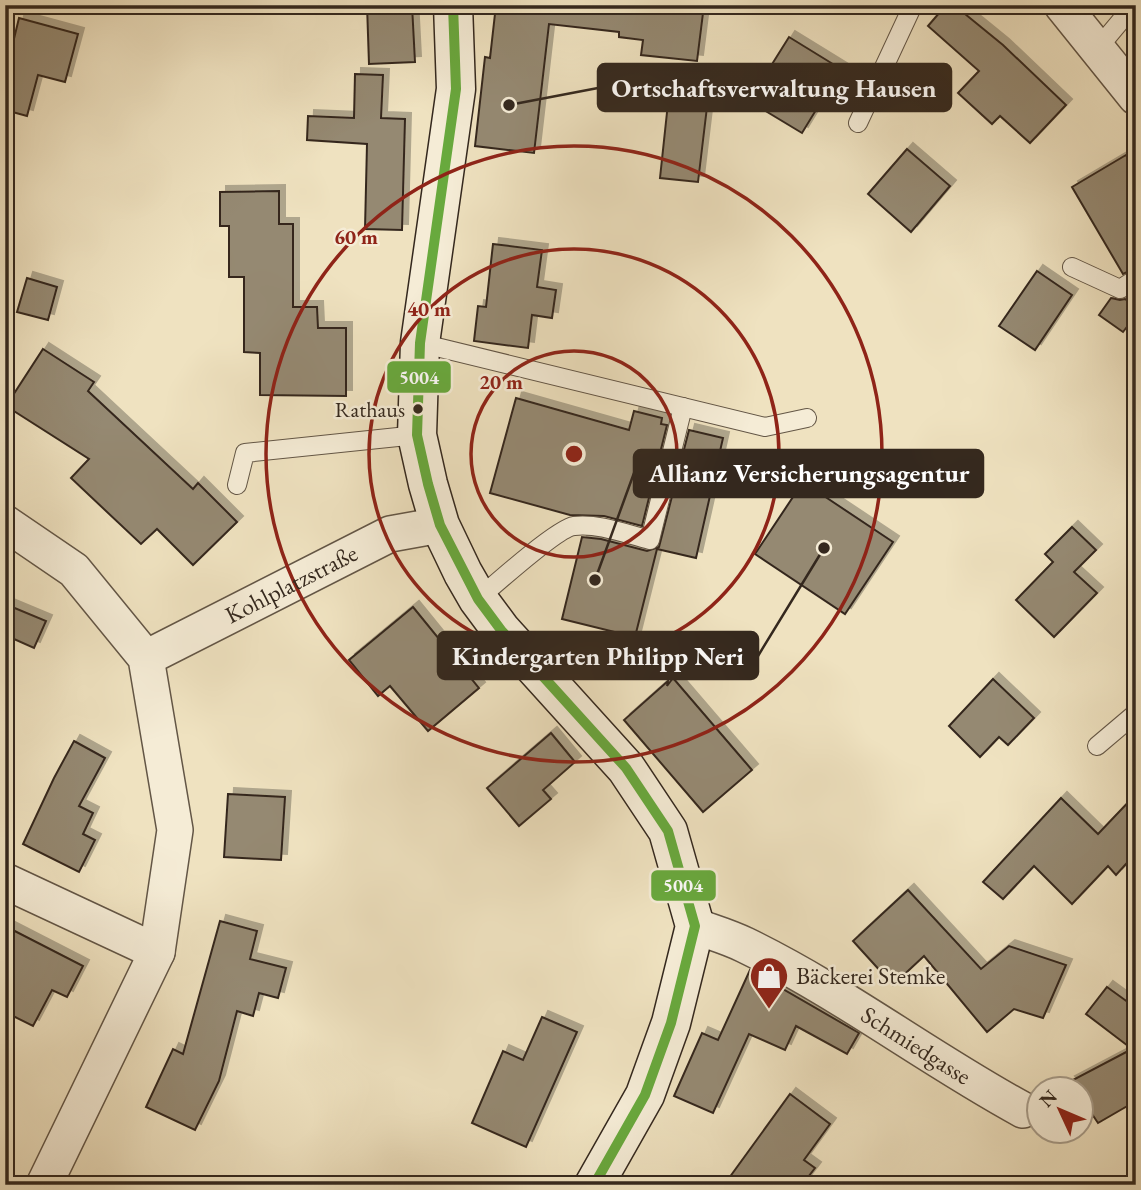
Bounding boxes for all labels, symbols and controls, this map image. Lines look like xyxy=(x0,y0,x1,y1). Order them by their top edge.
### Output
callout: Ortschaftsverwaltung Hausen xyxy=(598,64,951,111)
text: Ortschaftsverwaltung Hausen xyxy=(612,71,937,105)
text: 60 m xyxy=(334,223,378,250)
text: 40 m xyxy=(407,295,451,322)
line badge: 5004 xyxy=(386,360,452,394)
text: 5004 xyxy=(399,365,440,390)
text: 20 m xyxy=(479,368,523,395)
place label: Rathaus xyxy=(335,395,405,424)
marker: Rathaus xyxy=(411,402,425,416)
centre of rings xyxy=(562,442,586,466)
callout: Allianz Versicherungsagentur xyxy=(634,450,983,497)
text: Allianz Versicherungsagentur xyxy=(648,456,970,490)
street label: Kohlplatzstraße xyxy=(220,537,363,630)
callout: Kindergarten Philipp Neri xyxy=(438,632,758,679)
text: Kindergarten Philipp Neri xyxy=(452,639,744,673)
line badge: 5004 xyxy=(650,869,717,902)
text: 5004 xyxy=(663,873,704,898)
shop icon: Bäckerei Stemke xyxy=(748,955,790,1010)
place label: Bäckerei Stemke xyxy=(796,960,945,991)
street label: Schmiedgasse xyxy=(856,999,977,1091)
north arrow xyxy=(1026,1074,1096,1144)
text: N xyxy=(1034,1084,1063,1113)

